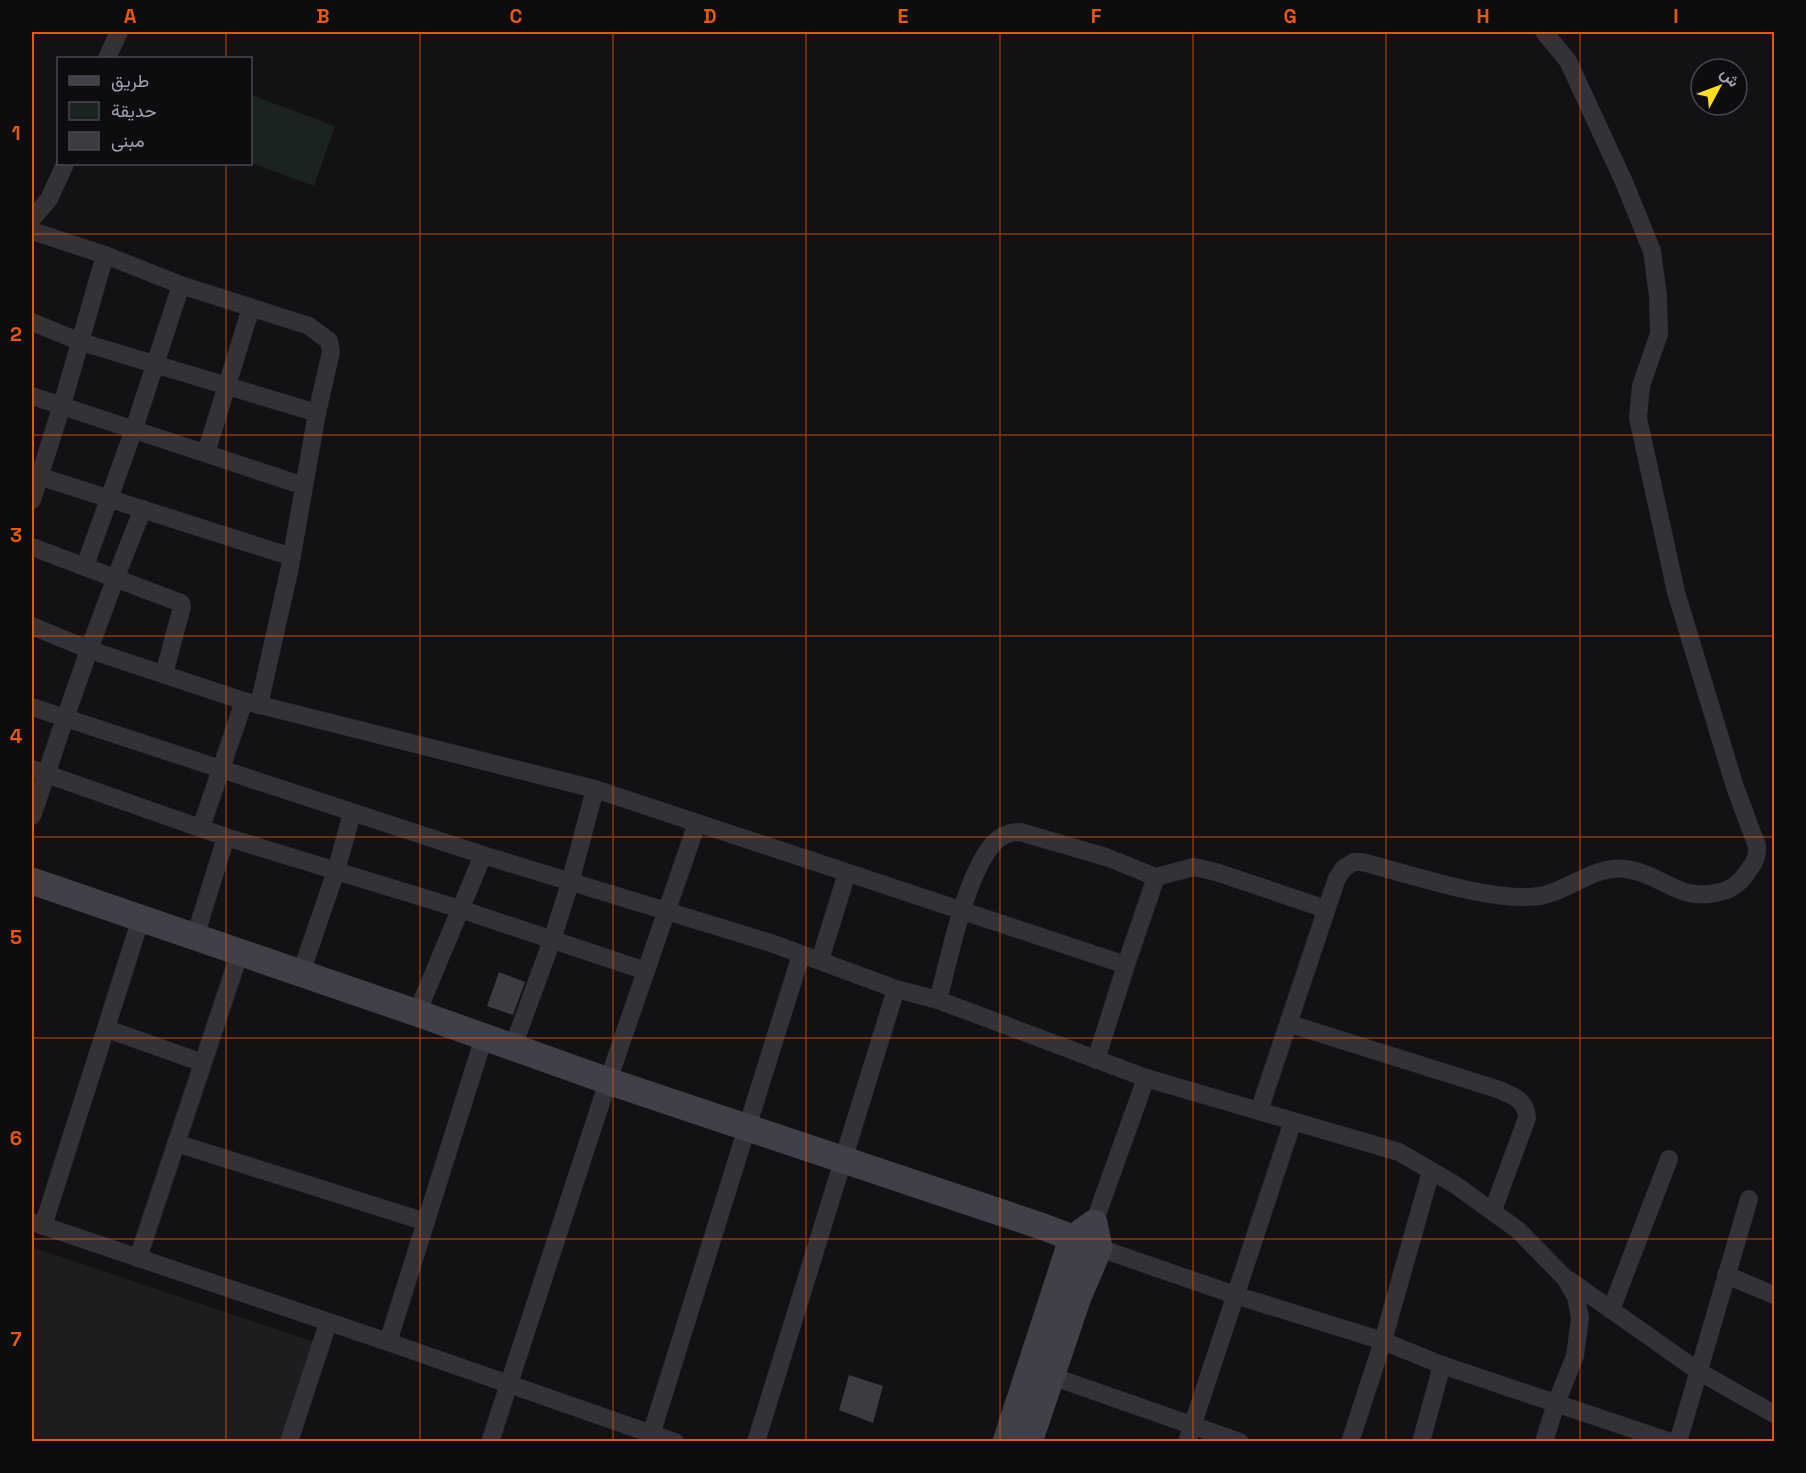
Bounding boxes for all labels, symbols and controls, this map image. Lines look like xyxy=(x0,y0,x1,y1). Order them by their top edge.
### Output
text: A xyxy=(124,3,137,29)
text: B xyxy=(316,3,330,29)
text: C xyxy=(510,3,523,29)
text: D xyxy=(703,3,717,29)
text: E xyxy=(897,3,909,29)
text: F xyxy=(1091,3,1102,29)
text: G xyxy=(1283,3,1297,29)
text: H xyxy=(1476,3,1490,29)
text: I xyxy=(1673,3,1679,29)
legend xyxy=(57,57,252,165)
north arrow xyxy=(1689,57,1749,117)
text: ش xyxy=(1716,63,1744,92)
text: طريق xyxy=(111,69,149,92)
text: حديقة xyxy=(111,99,157,122)
text: 1 xyxy=(11,120,21,146)
text: مبنى xyxy=(111,129,145,152)
text: 2 xyxy=(10,321,22,347)
text: 3 xyxy=(10,522,22,548)
text: 4 xyxy=(10,723,23,749)
text: 5 xyxy=(10,924,22,950)
text: 6 xyxy=(10,1125,22,1151)
text: 7 xyxy=(10,1326,22,1352)

